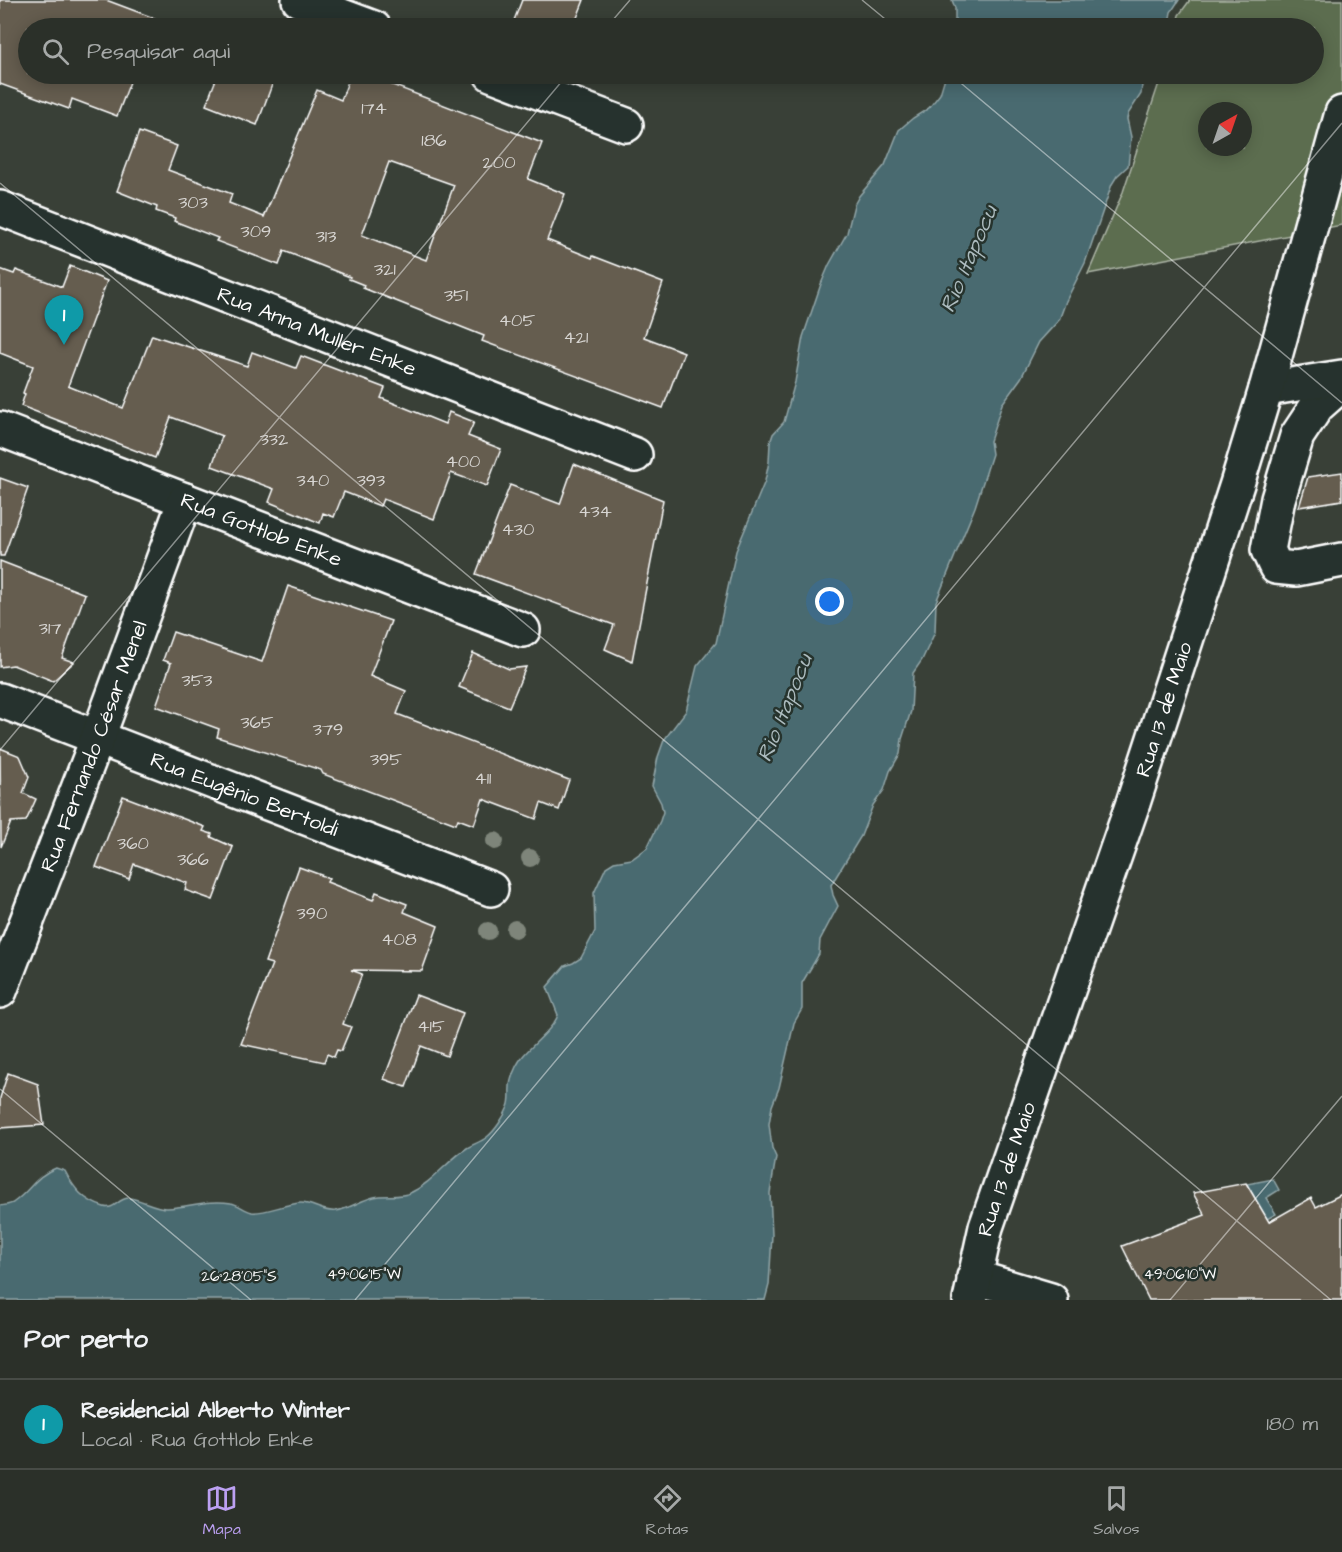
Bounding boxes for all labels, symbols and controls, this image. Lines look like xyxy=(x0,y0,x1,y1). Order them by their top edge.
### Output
search box xyxy=(18,18,1324,84)
icon: search xyxy=(39,35,72,68)
text: Pesquisar aqui xyxy=(87,36,230,67)
house number: 174 xyxy=(361,96,387,121)
north arrow xyxy=(1198,102,1252,156)
house number: 186 xyxy=(421,128,447,153)
house number: 200 xyxy=(482,150,516,175)
house number: 303 xyxy=(178,190,208,215)
water label: Rio Itapocu xyxy=(933,199,1006,317)
house number: 309 xyxy=(241,219,271,244)
house number: 313 xyxy=(316,224,336,249)
house number: 321 xyxy=(374,257,396,282)
street label: Rua Anna Muller Enke xyxy=(213,279,421,383)
house number: 351 xyxy=(444,283,468,308)
pin: 1 xyxy=(44,296,84,345)
house number: 405 xyxy=(499,308,535,333)
house number: 421 xyxy=(564,325,588,350)
house number: 332 xyxy=(260,427,289,452)
house number: 400 xyxy=(446,449,480,474)
house number: 340 xyxy=(297,468,329,493)
house number: 393 xyxy=(357,468,385,493)
street label: Rua Gottlob Enke xyxy=(176,485,346,574)
house number: 434 xyxy=(578,499,612,524)
house number: 430 xyxy=(502,517,534,542)
your location xyxy=(815,587,844,616)
house number: 317 xyxy=(39,616,61,641)
street label: Rua Fernando César Menel xyxy=(33,617,154,876)
street label: Rua 13 de Maio xyxy=(1128,638,1199,780)
water label: Rio Itapocu xyxy=(749,648,821,766)
house number: 353 xyxy=(181,668,213,693)
house number: 365 xyxy=(240,710,274,735)
house number: 379 xyxy=(313,717,343,742)
street label: Rua Eugênio Bertoldi xyxy=(146,745,343,843)
house number: 395 xyxy=(370,747,402,772)
house number: 411 xyxy=(475,766,491,791)
house number: 360 xyxy=(117,831,149,856)
house number: 366 xyxy=(177,847,209,872)
house number: 390 xyxy=(297,901,327,926)
house number: 408 xyxy=(381,927,417,952)
house number: 415 xyxy=(417,1014,445,1039)
street label: Rua 13 de Maio xyxy=(970,1098,1043,1239)
text: 49°06'15"W xyxy=(327,1264,401,1285)
text: 49°06'10"W xyxy=(1144,1264,1216,1285)
text: 26°28'05"S xyxy=(201,1266,277,1287)
text: Por perto xyxy=(24,1321,148,1357)
text: Residencial Alberto Winter xyxy=(81,1395,350,1426)
text: 1 xyxy=(42,1410,45,1438)
text: 180 m xyxy=(1266,1410,1318,1438)
text: Local · Rua Gottlob Enke xyxy=(81,1426,313,1454)
tab: Mapa xyxy=(202,1482,241,1540)
tab: Rotas xyxy=(646,1482,689,1540)
tab: Salvos xyxy=(1093,1482,1140,1540)

